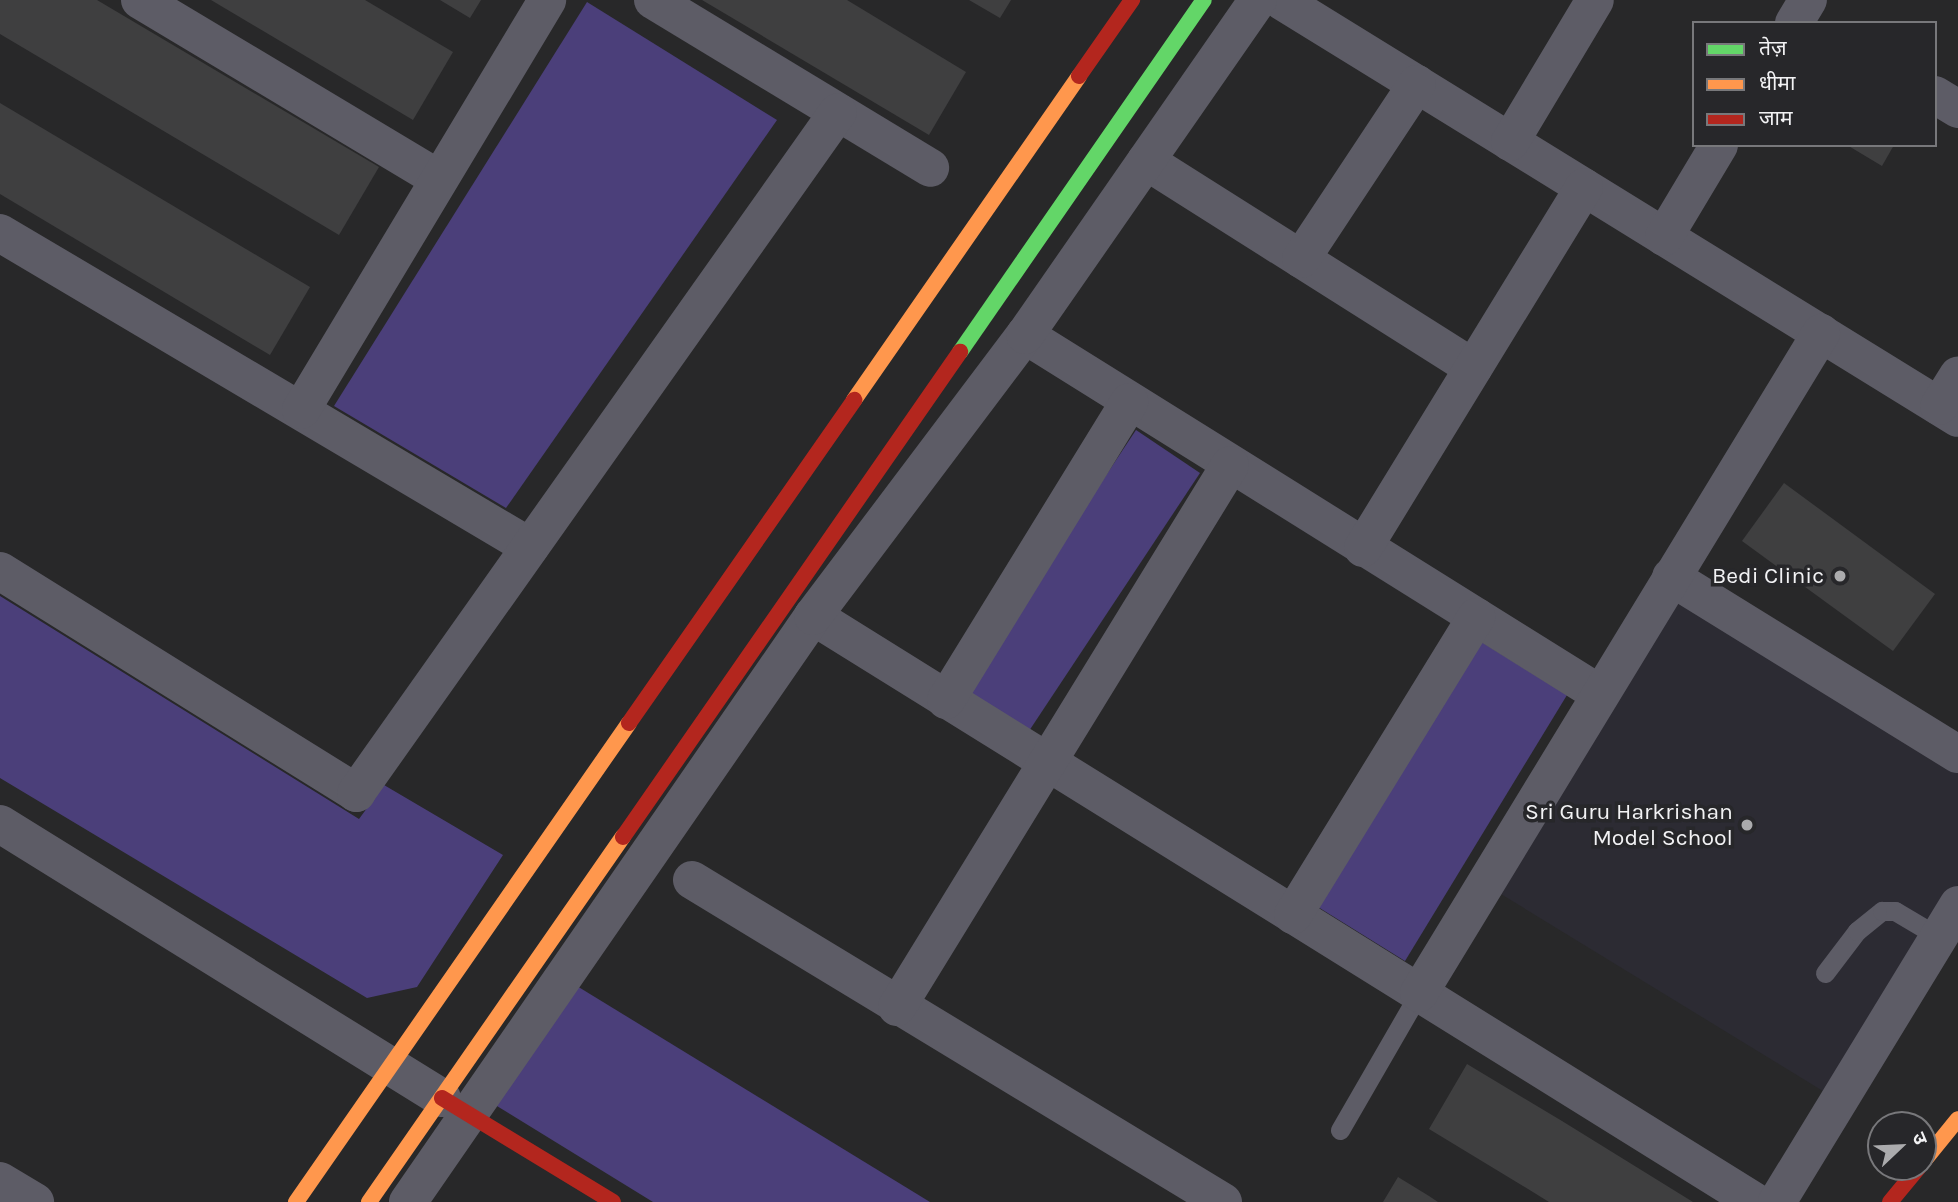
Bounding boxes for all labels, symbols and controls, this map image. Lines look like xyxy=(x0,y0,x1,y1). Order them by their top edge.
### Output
legend xyxy=(1692,21,1937,147)
text: तेज़ xyxy=(1759,36,1787,60)
text: धीमा xyxy=(1759,71,1795,95)
text: जाम xyxy=(1759,106,1793,130)
place label: Bedi Clinic xyxy=(1712,562,1824,590)
marker: Bedi Clinic xyxy=(1830,566,1850,586)
place label: Sri Guru Harkrishan Model School xyxy=(1525,798,1733,852)
marker: Sri Guru Harkrishan Model School xyxy=(1739,817,1755,833)
north arrow xyxy=(1867,1111,1937,1181)
text: उ xyxy=(1907,1129,1932,1148)

